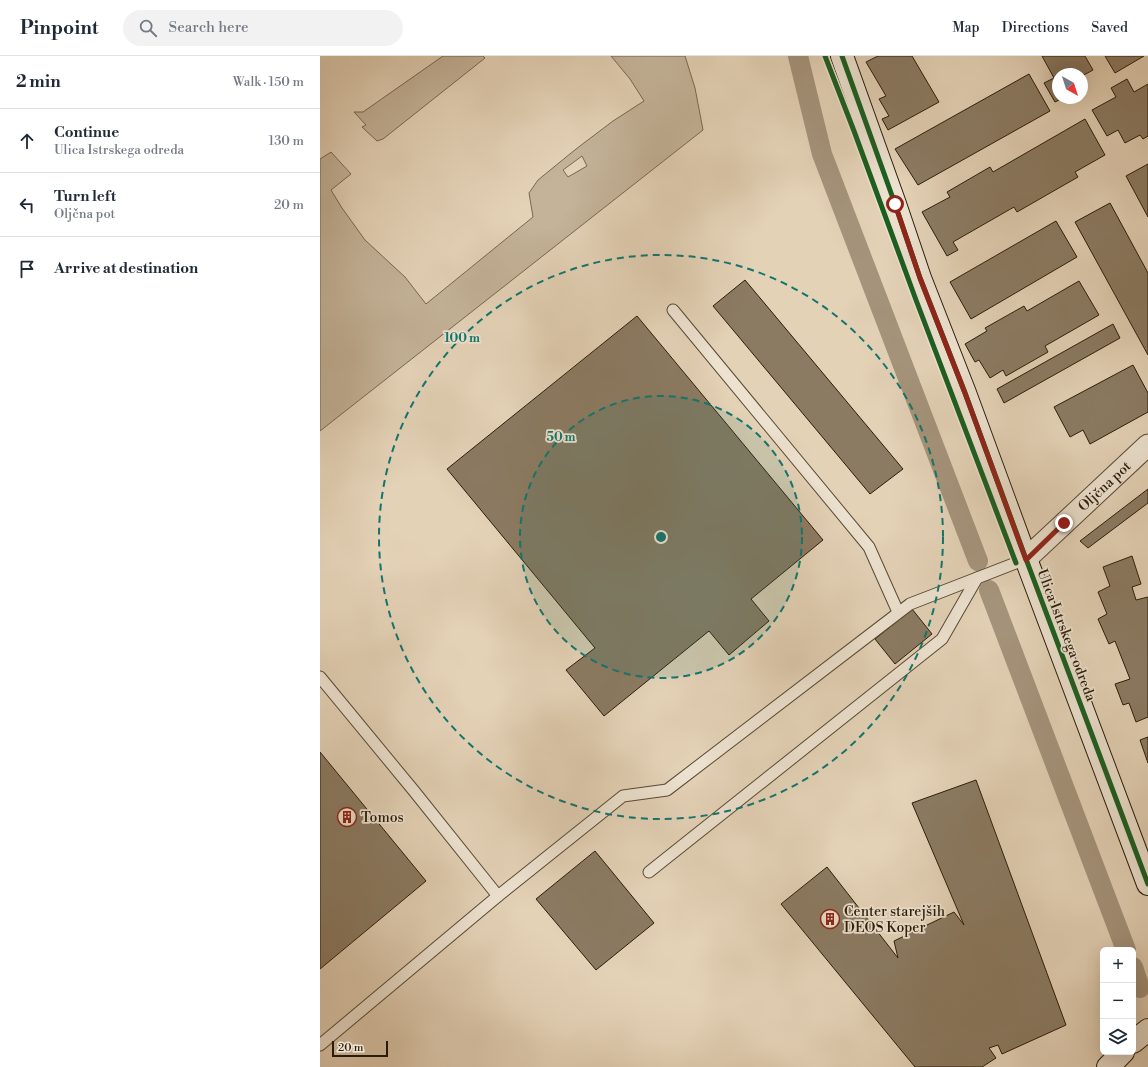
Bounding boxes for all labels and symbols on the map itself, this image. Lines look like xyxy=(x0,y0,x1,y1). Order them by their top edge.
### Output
north arrow xyxy=(1052,68,1088,104)
route start xyxy=(886,195,904,213)
text: 100 m xyxy=(444,331,480,346)
text: 50 m xyxy=(546,430,576,445)
street label: Oljčna pot xyxy=(1075,458,1135,516)
route end xyxy=(1055,514,1073,532)
centre of rings xyxy=(654,530,668,544)
street label: Ulica Istrskega odreda xyxy=(1033,567,1100,705)
building icon: Tomos xyxy=(336,806,358,828)
place label: Tomos xyxy=(361,809,404,827)
place label: Center starejših DEOS Koper xyxy=(844,903,946,937)
building icon: Center starejših DEOS Koper xyxy=(819,908,841,930)
scale bar xyxy=(332,1039,388,1058)

